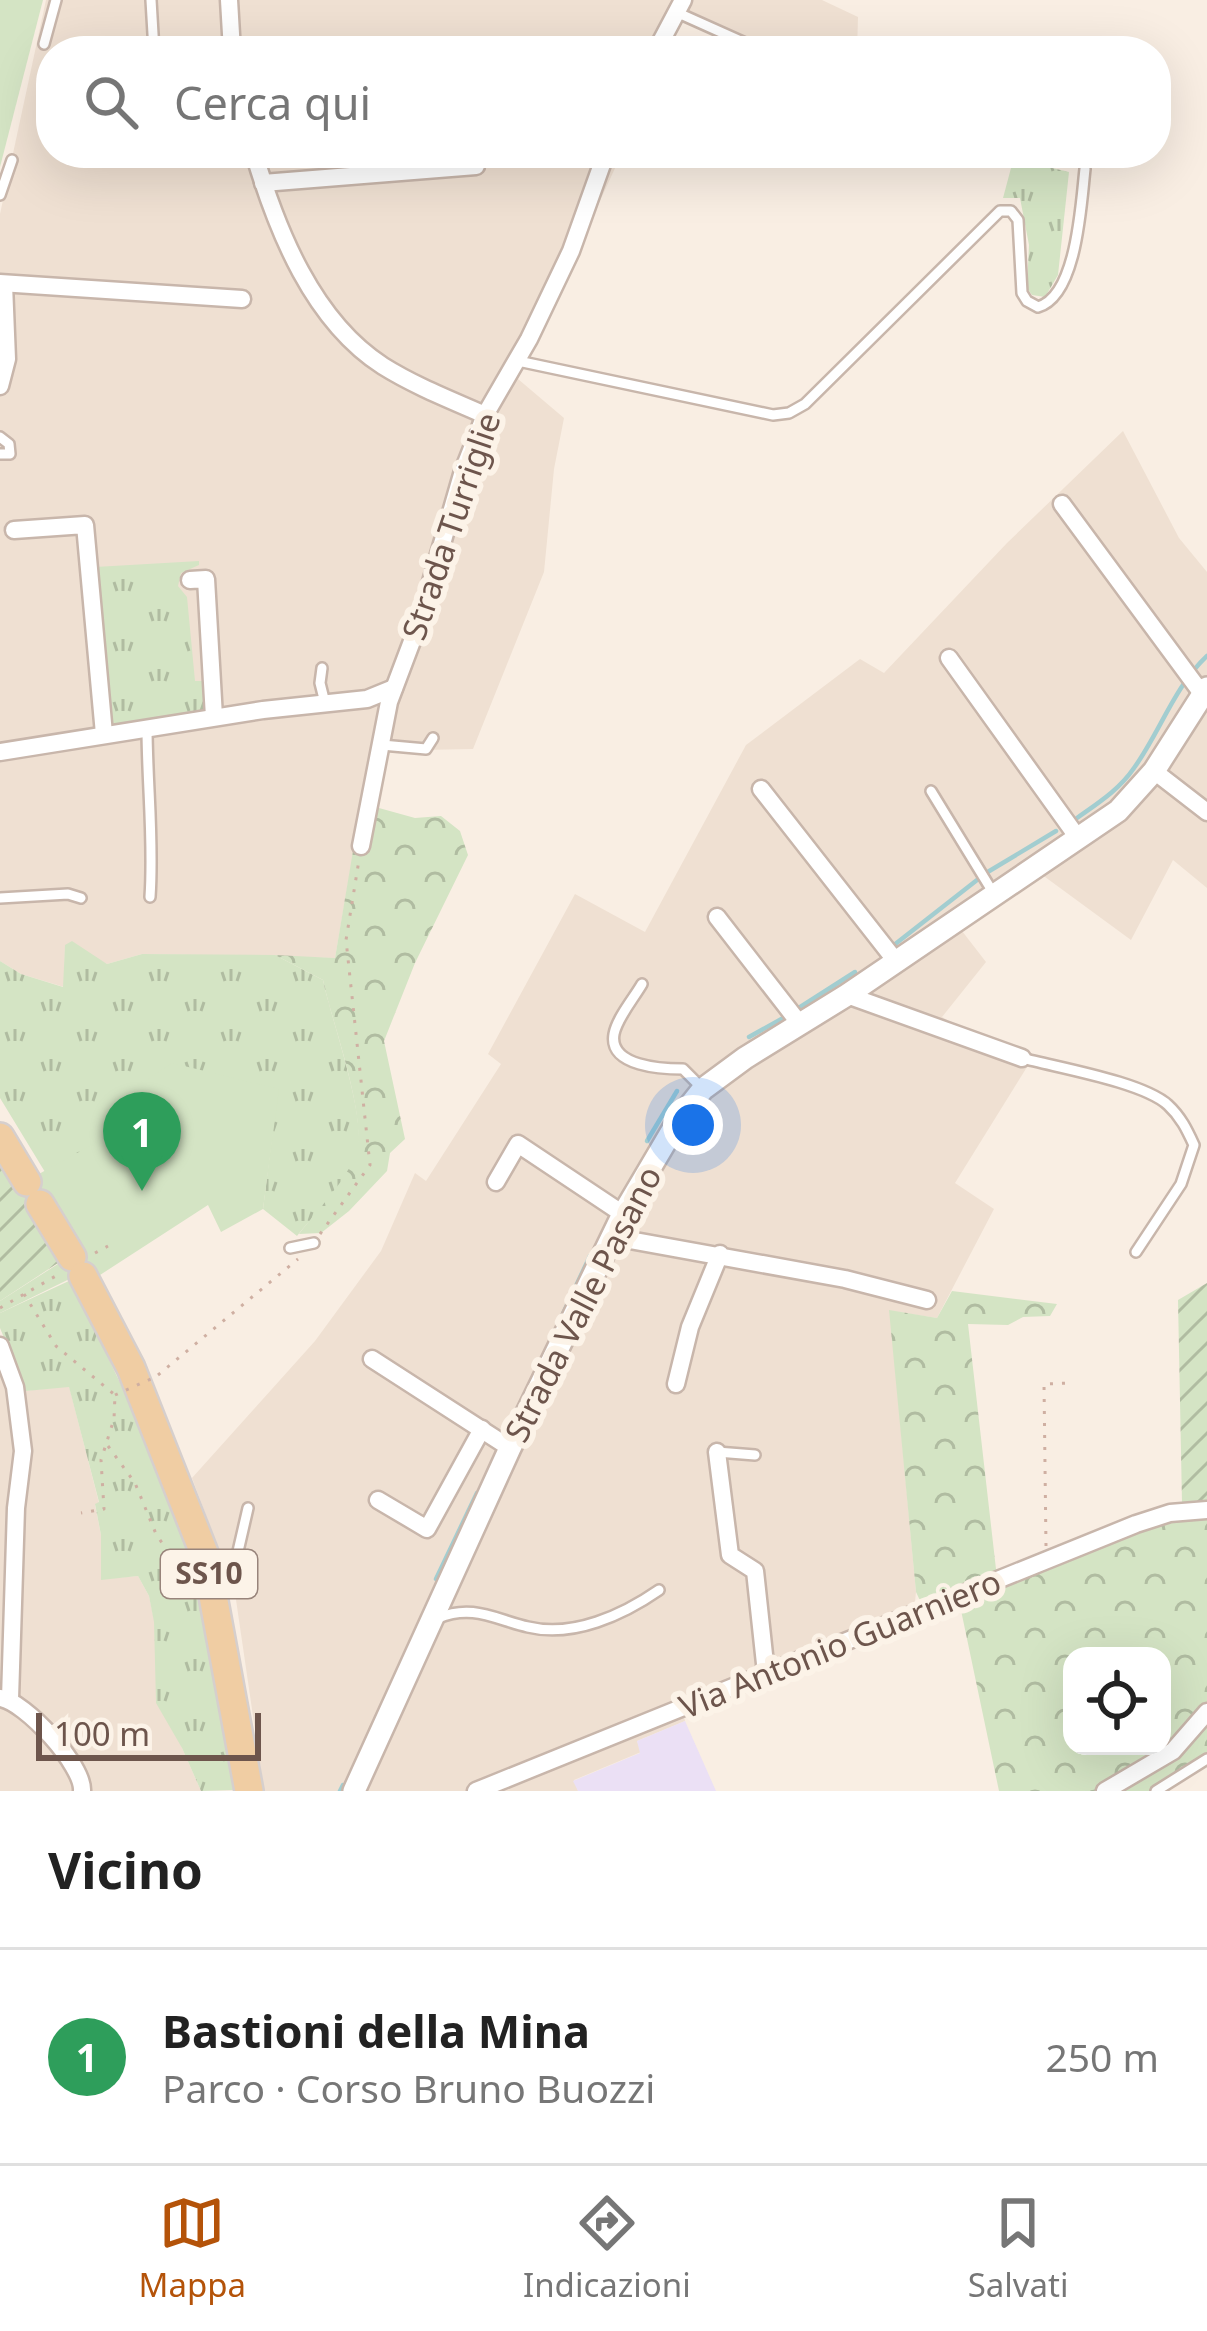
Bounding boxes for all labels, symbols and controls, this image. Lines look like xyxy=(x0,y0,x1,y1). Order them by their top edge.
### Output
search box xyxy=(36,36,1171,168)
icon: search xyxy=(78,69,144,135)
text: Cerca qui xyxy=(174,72,371,133)
street label: Strada Turriglie xyxy=(391,406,510,646)
pin: 1 xyxy=(103,1092,181,1191)
your location xyxy=(663,1095,723,1155)
street label: Strada Valle Pasano xyxy=(494,1158,672,1449)
road number: SS10 xyxy=(161,1550,257,1598)
street label: Via Antonio Guarniero xyxy=(672,1558,1007,1729)
map controls xyxy=(1063,1647,1171,1755)
button: locate xyxy=(1063,1647,1171,1755)
scale bar xyxy=(36,1707,261,1760)
text: 100 m xyxy=(54,1711,150,1756)
text: Vicino xyxy=(48,1834,203,1904)
text: Bastioni della Mina xyxy=(162,2000,590,2061)
text: 1 xyxy=(76,2030,98,2083)
text: 250 m xyxy=(1045,2030,1159,2083)
text: Parco · Corso Bruno Buozzi xyxy=(162,2061,655,2114)
tab: Mappa xyxy=(138,2190,246,2307)
tab: Indicazioni xyxy=(523,2190,691,2307)
tab: Salvati xyxy=(968,2190,1068,2307)

